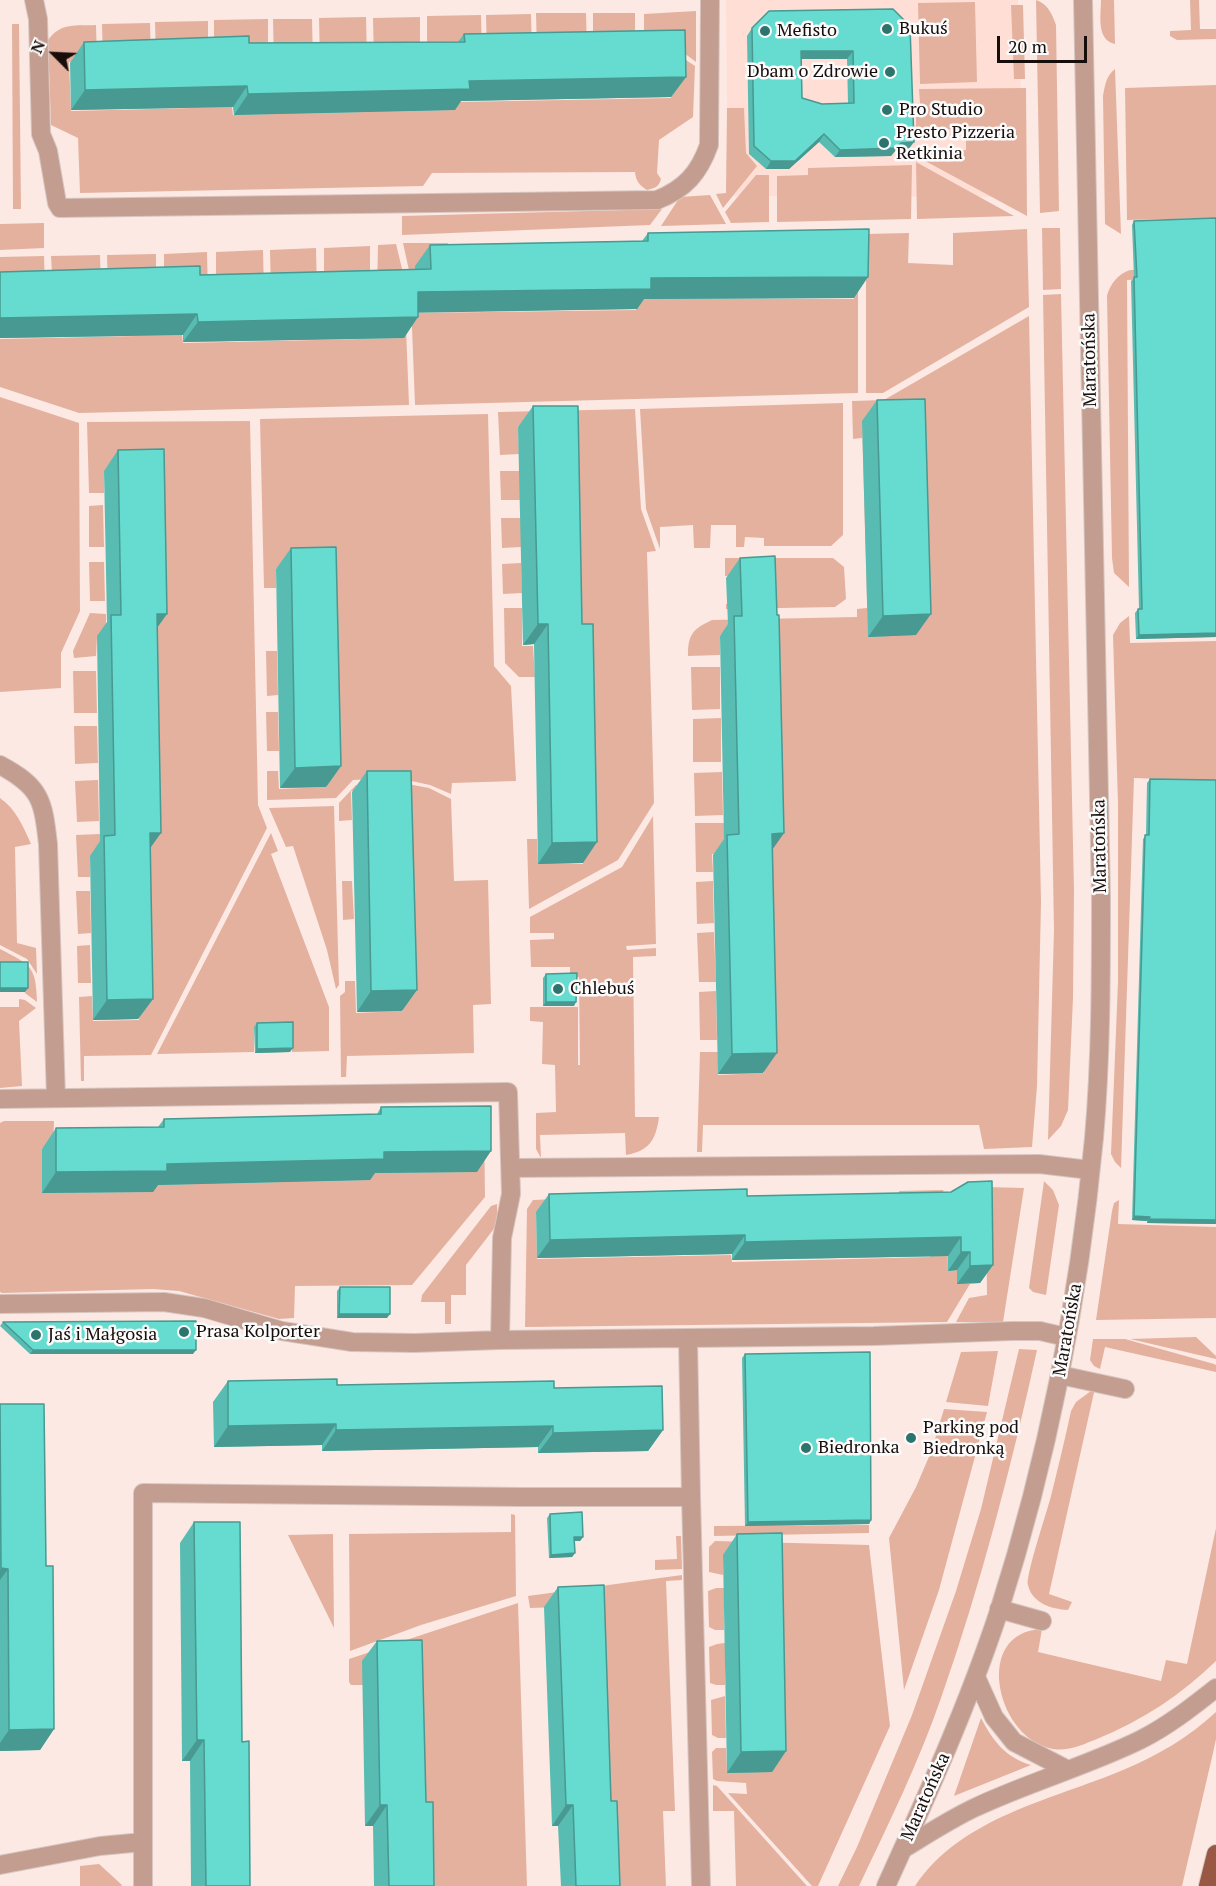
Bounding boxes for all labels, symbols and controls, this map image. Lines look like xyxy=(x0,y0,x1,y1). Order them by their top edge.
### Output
place label: Bukuś xyxy=(899,18,948,40)
place label: Mefisto xyxy=(777,20,837,42)
marker: Bukuś xyxy=(880,22,894,36)
north arrow xyxy=(24,24,84,84)
marker: Mefisto xyxy=(758,24,772,38)
scale bar xyxy=(1000,24,1090,62)
text: 20 m xyxy=(1008,34,1047,58)
text: N xyxy=(25,37,50,57)
place label: Dbam o Zdrowie xyxy=(747,61,878,83)
marker: Dbam o Zdrowie xyxy=(883,65,897,79)
place label: Pro Studio xyxy=(899,99,983,121)
marker: Pro Studio xyxy=(880,103,894,117)
place label: Presto Pizzeria Retkinia xyxy=(896,122,1015,164)
marker: Presto Pizzeria Retkinia xyxy=(877,136,891,150)
street label: Maratońska xyxy=(1078,313,1102,407)
street label: Maratońska xyxy=(1088,799,1112,893)
place label: Chlebuś xyxy=(570,978,635,1000)
marker: Chlebuś xyxy=(551,982,565,996)
street label: Maratońska xyxy=(1049,1282,1087,1378)
place label: Prasa Kolporter xyxy=(196,1321,320,1343)
place label: Jaś i Małgosia xyxy=(48,1324,157,1346)
marker: Prasa Kolporter xyxy=(177,1325,191,1339)
marker: Jaś i Małgosia xyxy=(29,1328,43,1342)
place label: Parking pod Biedronką xyxy=(923,1417,1019,1460)
marker: Parking pod Biedronką xyxy=(904,1431,918,1445)
place label: Biedronka xyxy=(818,1437,899,1459)
marker: Biedronka xyxy=(799,1441,813,1455)
street label: Maratońska xyxy=(897,1750,955,1844)

